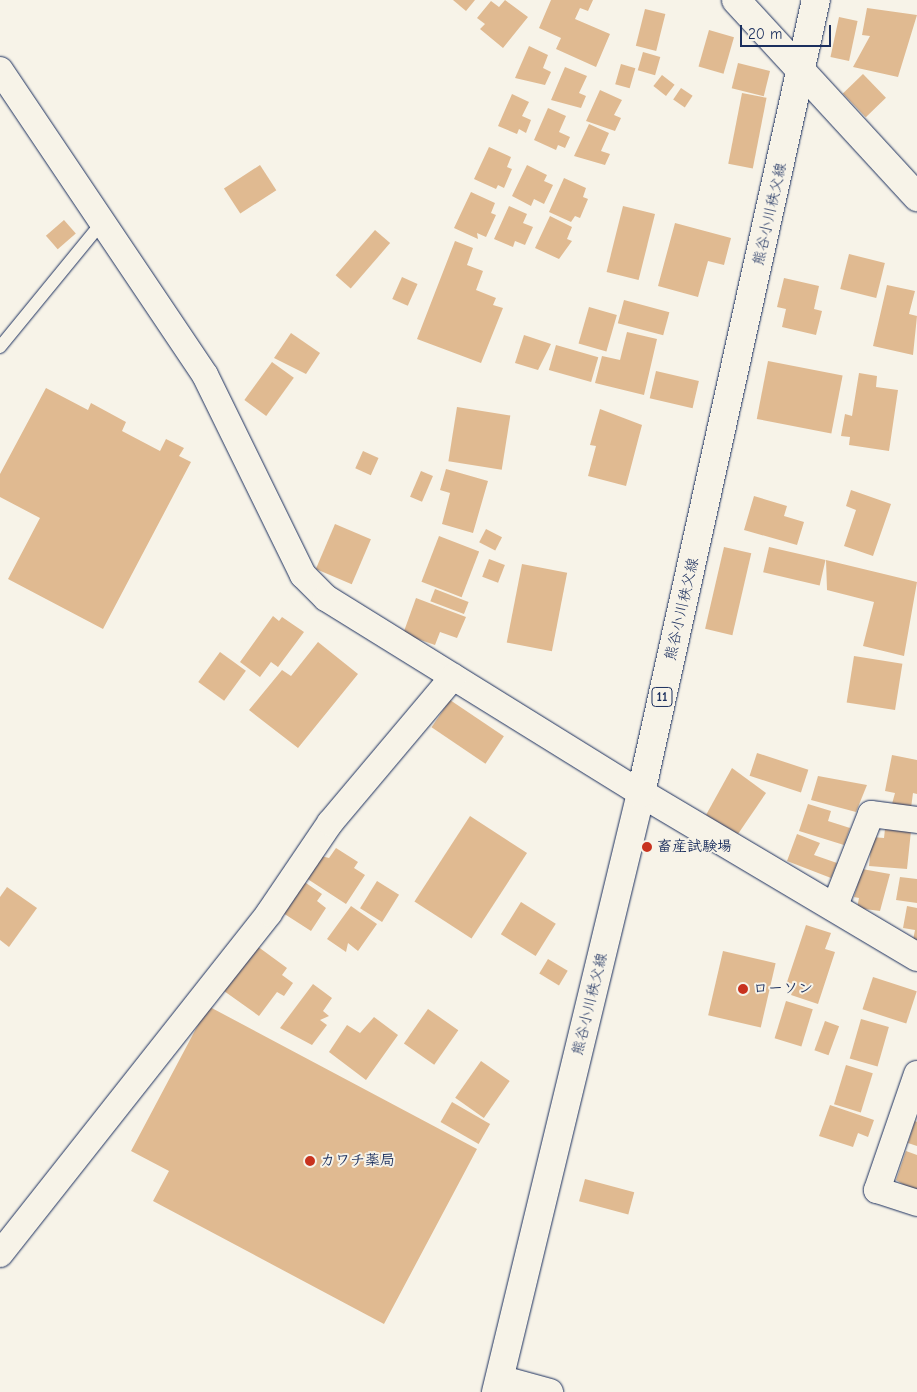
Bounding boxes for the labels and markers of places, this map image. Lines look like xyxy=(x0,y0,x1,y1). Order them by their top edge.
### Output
place label: 畜産試験場 xyxy=(657,838,732,856)
marker: 畜産試験場 xyxy=(641,841,653,853)
place label: ローソン xyxy=(753,980,813,998)
marker: ローソン xyxy=(737,983,749,995)
place label: カワチ薬局 xyxy=(320,1152,395,1170)
marker: カワチ薬局 xyxy=(304,1155,316,1167)

